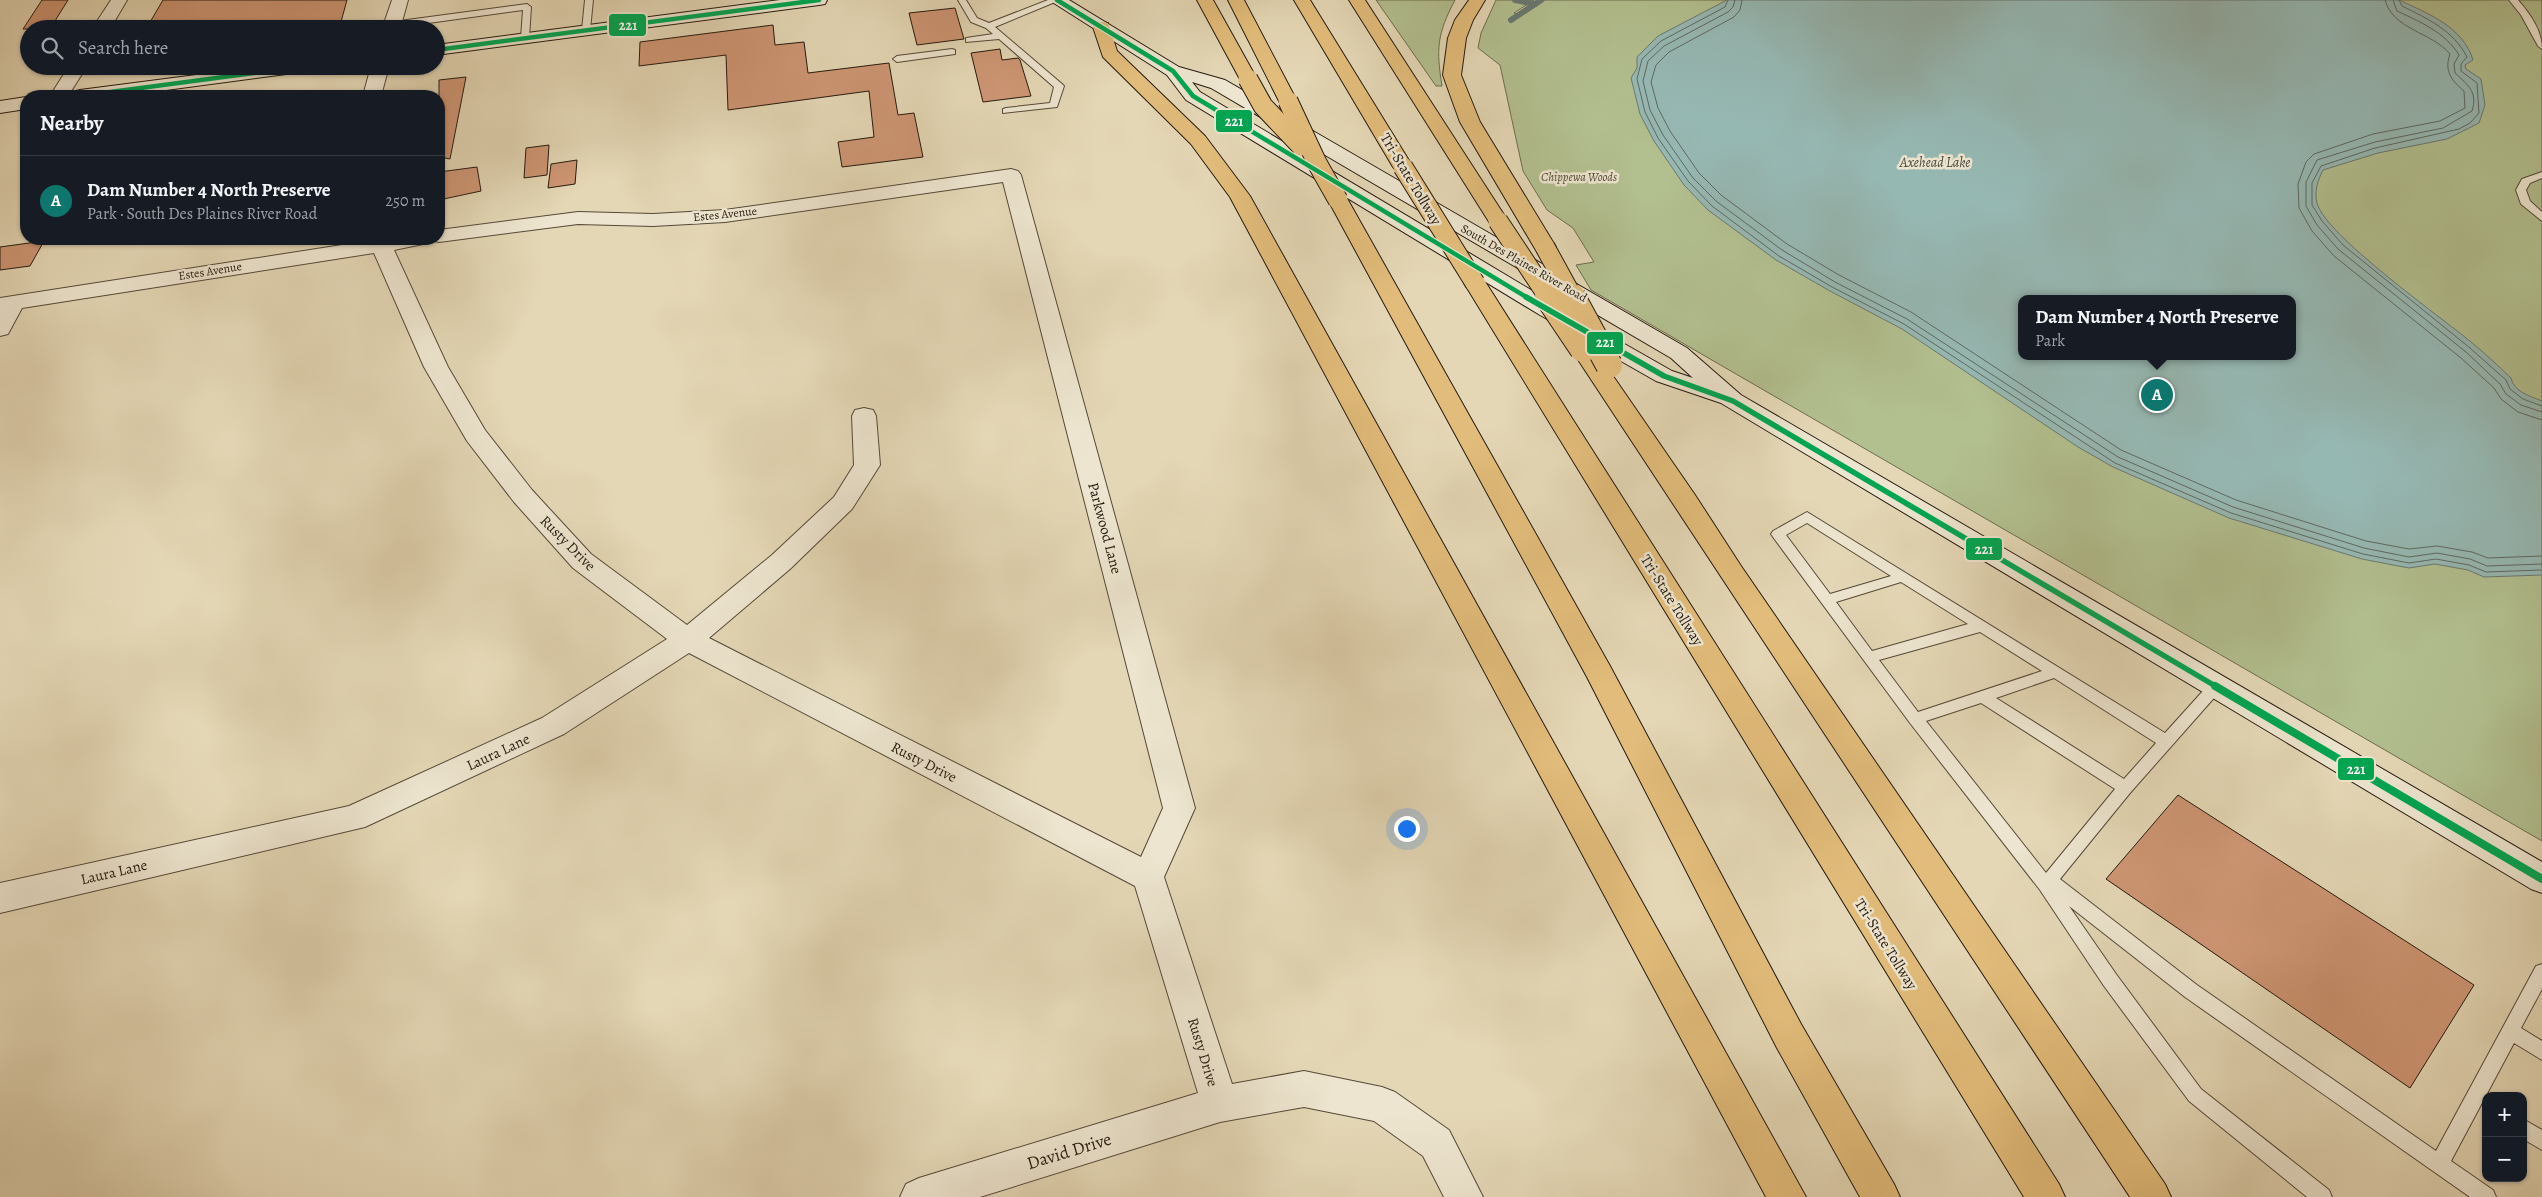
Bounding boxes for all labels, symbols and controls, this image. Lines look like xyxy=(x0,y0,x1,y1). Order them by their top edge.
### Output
line badge: 221 xyxy=(608,13,647,37)
text: 221 xyxy=(619,16,637,35)
search box xyxy=(20,20,445,75)
icon: search xyxy=(38,34,66,62)
text: Search here xyxy=(78,35,168,61)
text: Nearby xyxy=(40,109,103,137)
line badge: 221 xyxy=(1215,109,1253,133)
text: 221 xyxy=(1225,112,1243,131)
street label: Tri-State Tollway xyxy=(1376,129,1446,229)
water label: Axehead Lake xyxy=(1899,153,1970,172)
park label: Chippewa Woods xyxy=(1541,169,1617,185)
text: Dam Number 4 North Preserve xyxy=(87,177,331,203)
text: A xyxy=(51,190,61,212)
text: 250 m xyxy=(386,190,425,212)
text: Park · South Des Plaines River Road xyxy=(87,203,317,225)
street label: Estes Avenue xyxy=(692,203,758,225)
street label: South Des Plaines River Road xyxy=(1458,220,1590,306)
street label: Estes Avenue xyxy=(177,258,243,284)
popup xyxy=(2018,295,2296,360)
text: Dam Number 4 North Preserve xyxy=(2035,304,2279,330)
text: Park xyxy=(2035,330,2065,352)
line badge: 221 xyxy=(1586,331,1624,355)
text: 221 xyxy=(1596,333,1614,352)
pin: A xyxy=(2141,376,2173,414)
street label: Parkwood Lane xyxy=(1083,480,1127,576)
street label: Rusty Drive xyxy=(536,511,600,575)
line badge: 221 xyxy=(1965,537,2003,561)
text: 221 xyxy=(1975,540,1993,559)
street label: Tri-State Tollway xyxy=(1636,551,1708,650)
street label: Laura Lane xyxy=(463,728,533,775)
street label: Rusty Drive xyxy=(888,737,960,787)
line badge: 221 xyxy=(2337,757,2375,781)
text: 221 xyxy=(2347,760,2365,779)
your location xyxy=(1394,816,1420,842)
street label: Laura Lane xyxy=(79,855,150,889)
street label: Tri-State Tollway xyxy=(1850,895,1922,994)
street label: Rusty Drive xyxy=(1183,1015,1223,1089)
map controls xyxy=(2482,1092,2527,1182)
button: + xyxy=(2482,1092,2527,1137)
street label: David Drive xyxy=(1024,1127,1114,1175)
button: − xyxy=(2482,1137,2527,1182)

